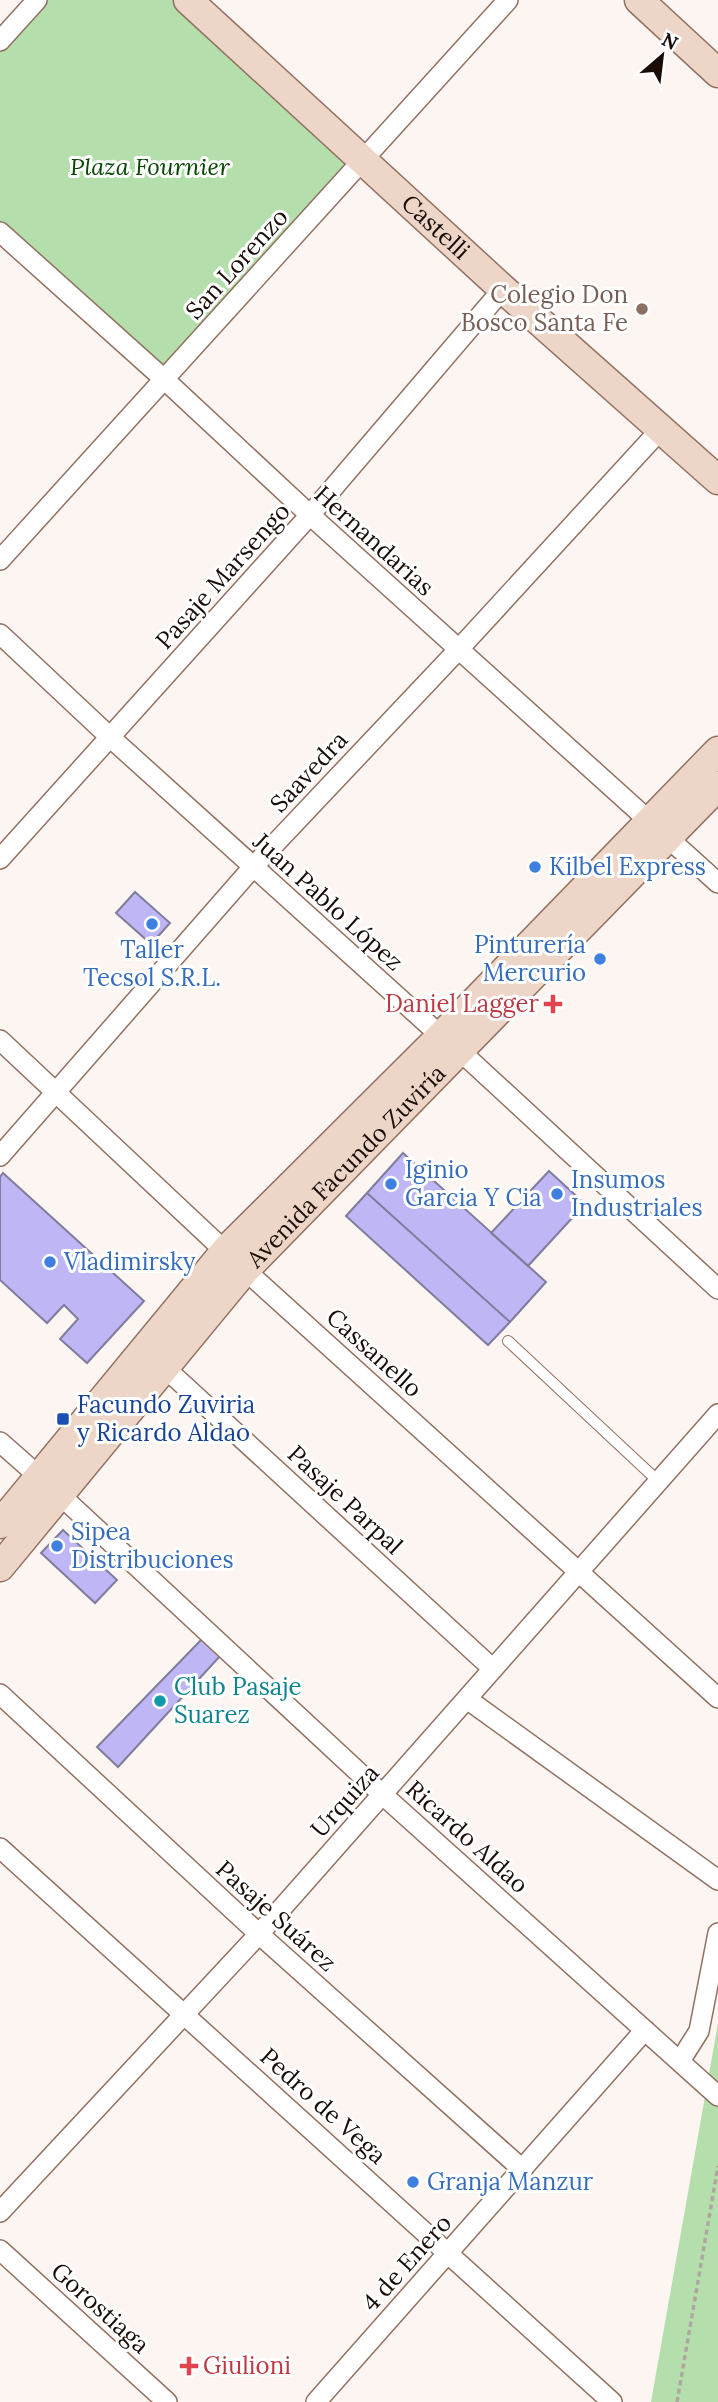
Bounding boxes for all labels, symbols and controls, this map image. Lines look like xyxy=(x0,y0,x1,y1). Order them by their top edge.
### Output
north arrow xyxy=(627,21,697,91)
text: N xyxy=(658,27,682,55)
park label: Plaza Fournier xyxy=(70,151,230,182)
street label: Castelli xyxy=(395,188,477,266)
street label: San Lorenzo xyxy=(179,202,295,326)
place label: Colegio Don Bosco Santa Fe xyxy=(461,279,628,338)
marker: Colegio Don Bosco Santa Fe xyxy=(634,301,650,317)
street label: Hernandarias xyxy=(308,479,441,602)
street label: Pasaje Marsengo xyxy=(149,496,297,655)
street label: Saavedra xyxy=(263,725,354,819)
street label: Juan Pablo López xyxy=(246,825,410,977)
place label: Kilbel Express xyxy=(549,851,706,882)
marker: Kilbel Express xyxy=(527,859,543,875)
marker: Taller Tecsol S.R.L. xyxy=(144,916,160,932)
place label: Pinturería Mercurio xyxy=(474,929,586,988)
place label: Taller Tecsol S.R.L. xyxy=(83,934,221,993)
marker: Pinturería Mercurio xyxy=(592,951,608,967)
place label: Daniel Lagger xyxy=(385,988,540,1019)
marker: Daniel Lagger xyxy=(545,996,561,1012)
street label: Avenida Facundo Zuviría xyxy=(239,1058,452,1275)
place label: Iginio Garcia Y Cia xyxy=(405,1154,542,1213)
place label: Insumos Industriales xyxy=(571,1164,703,1223)
marker: Iginio Garcia Y Cia xyxy=(383,1176,399,1192)
marker: Insumos Industriales xyxy=(549,1186,565,1202)
place label: Vladimirsky xyxy=(63,1246,196,1277)
marker: Vladimirsky xyxy=(42,1254,58,1270)
street label: Cassanello xyxy=(320,1301,429,1404)
place label: Facundo Zuviria y Ricardo Aldao xyxy=(77,1389,255,1448)
marker: Facundo Zuviria y Ricardo Aldao xyxy=(55,1411,71,1427)
street label: Pasaje Parpal xyxy=(281,1438,409,1561)
place label: Sipea Distribuciones xyxy=(71,1516,234,1575)
marker: Sipea Distribuciones xyxy=(49,1538,65,1554)
place label: Club Pasaje Suarez xyxy=(174,1671,301,1730)
marker: Club Pasaje Suarez xyxy=(152,1693,168,1709)
street label: Urquiza xyxy=(304,1758,386,1844)
street label: Ricardo Aldao xyxy=(400,1774,535,1900)
street label: Pasaje Suárez xyxy=(210,1853,343,1978)
street label: Pedro de Vega xyxy=(254,2041,393,2170)
place label: Granja Manzur xyxy=(427,2166,594,2197)
marker: Granja Manzur xyxy=(405,2174,421,2190)
street label: 4 de Enero xyxy=(355,2208,458,2318)
street label: Gorostiaga xyxy=(45,2255,156,2360)
place label: Giulioni xyxy=(203,2350,291,2381)
marker: Giulioni xyxy=(181,2358,197,2374)

